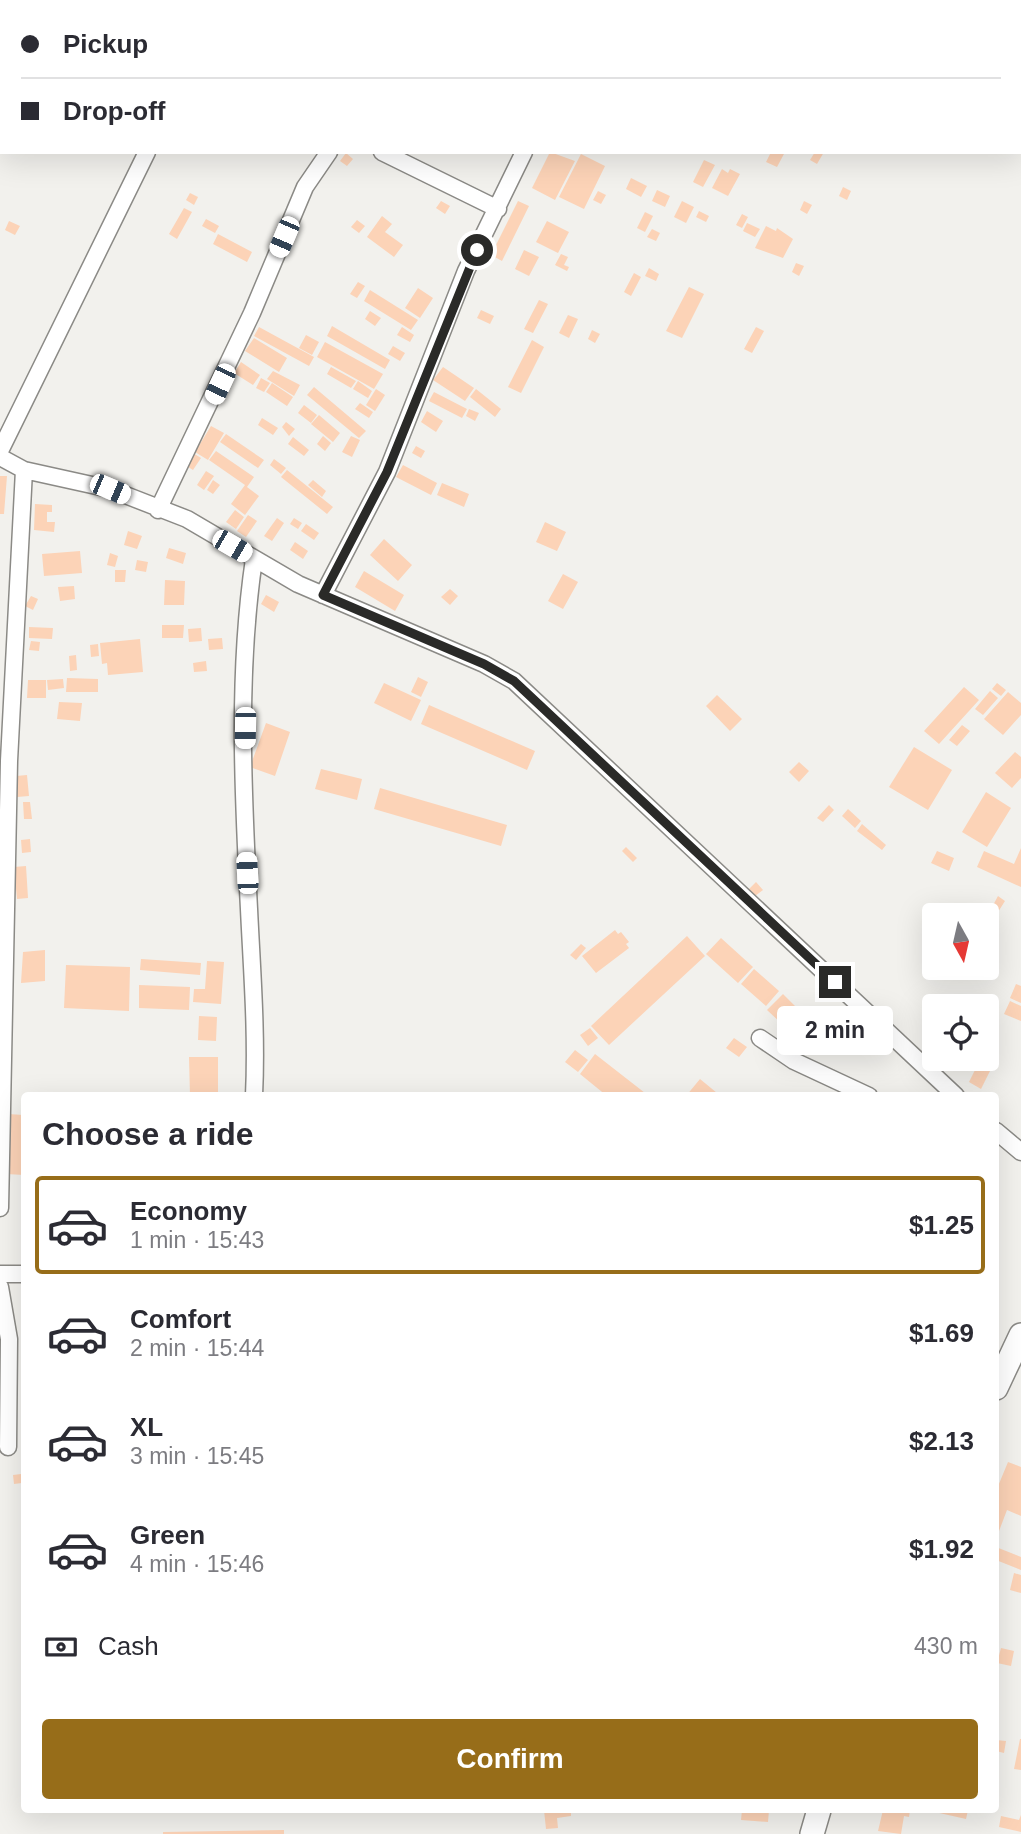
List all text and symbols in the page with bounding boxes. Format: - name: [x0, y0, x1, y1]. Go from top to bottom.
- text: Pickup: [63, 29, 148, 59]
- text: Drop-off: [63, 96, 166, 126]
- car: [267, 214, 302, 260]
- route start: [461, 234, 493, 266]
- car: [202, 361, 239, 407]
- car: [87, 471, 134, 507]
- car: [209, 526, 256, 566]
- car: [235, 707, 256, 749]
- car: [236, 851, 259, 895]
- north arrow: [922, 903, 999, 980]
- map controls: [922, 903, 999, 1071]
- route end: [819, 966, 851, 998]
- button: locate: [922, 994, 999, 1071]
- callout: 2 min: [777, 1006, 893, 1056]
- text: 2 min: [805, 1017, 865, 1043]
- text: Choose a ride: [42, 1116, 254, 1152]
- icon: car: [46, 1194, 109, 1257]
- text: Economy: [130, 1196, 247, 1226]
- text: $1.25: [909, 1210, 974, 1240]
- text: 1 min · 15:43: [130, 1227, 264, 1253]
- icon: car: [46, 1302, 109, 1365]
- text: Comfort: [130, 1304, 231, 1334]
- text: $1.69: [909, 1318, 974, 1348]
- text: 2 min · 15:44: [130, 1335, 264, 1361]
- icon: car: [46, 1410, 109, 1473]
- text: XL: [130, 1412, 163, 1442]
- text: $2.13: [909, 1426, 974, 1456]
- text: 3 min · 15:45: [130, 1443, 264, 1469]
- icon: car: [46, 1518, 109, 1581]
- text: Green: [130, 1520, 205, 1550]
- text: $1.92: [909, 1534, 974, 1564]
- text: 4 min · 15:46: [130, 1551, 264, 1577]
- icon: cash: [42, 1628, 80, 1666]
- text: Cash: [98, 1631, 159, 1661]
- text: 430 m: [914, 1633, 978, 1659]
- button: Confirm: [42, 1719, 978, 1799]

